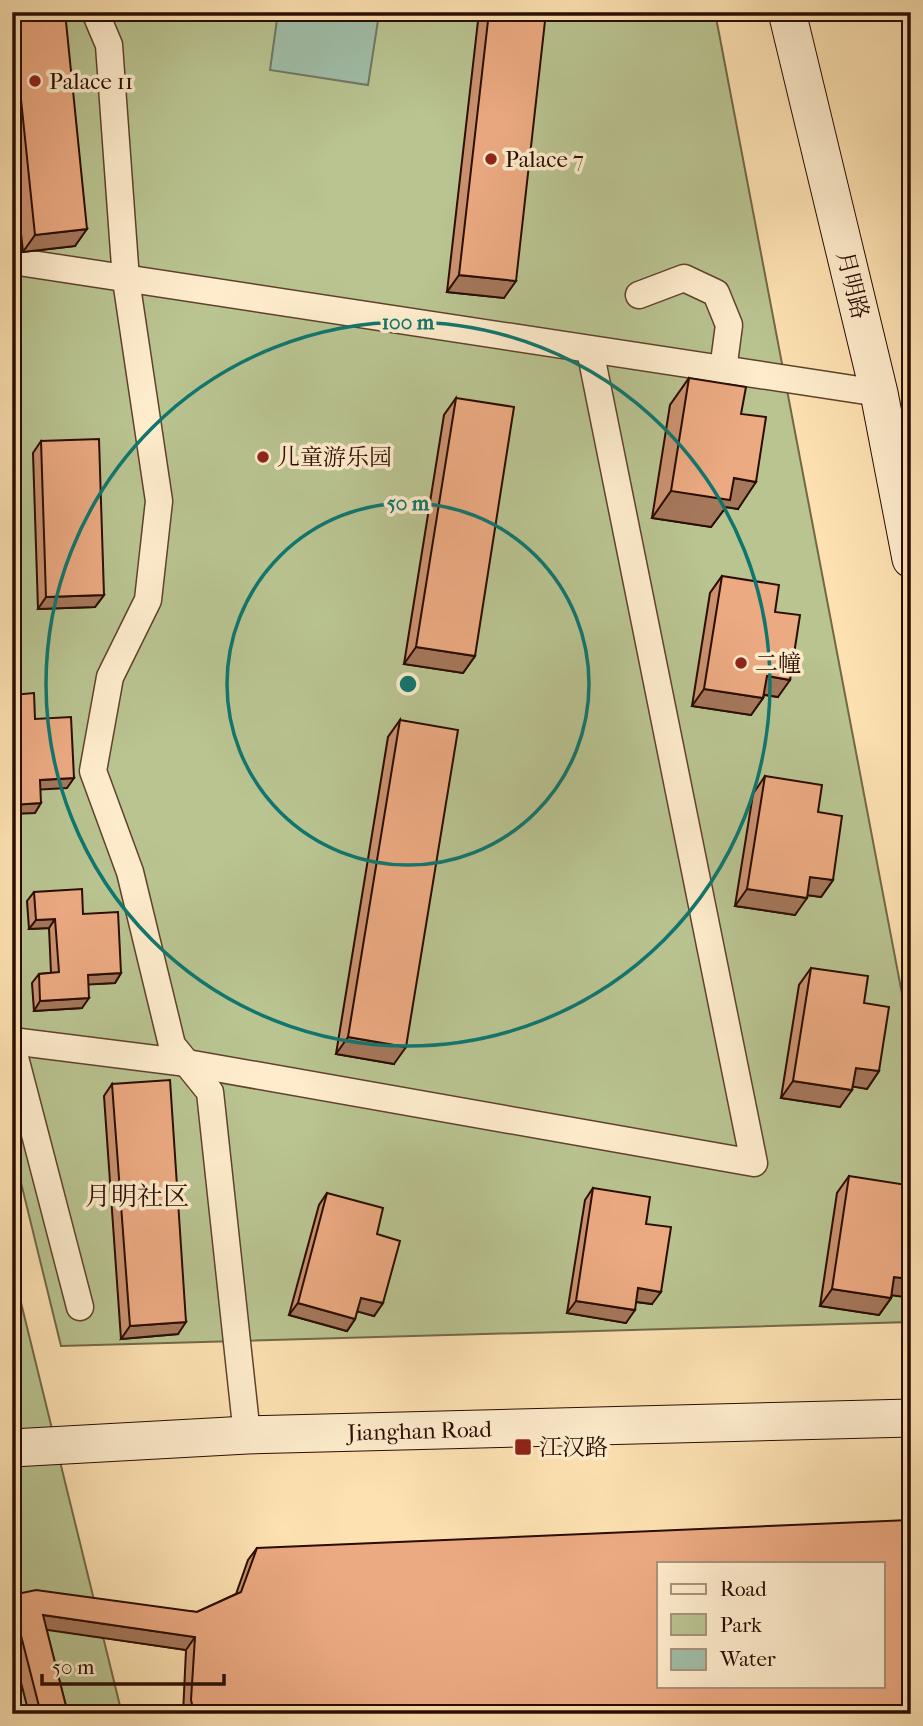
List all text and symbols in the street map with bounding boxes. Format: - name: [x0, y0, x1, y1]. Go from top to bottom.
- place label: Palace 11: [49, 68, 133, 95]
- marker: Palace 11: [27, 73, 43, 89]
- place label: Palace 7: [505, 146, 584, 173]
- marker: Palace 7: [483, 151, 499, 167]
- street label: 月明路: [831, 248, 874, 322]
- text: 100 m: [382, 310, 435, 334]
- place label: 儿童游乐园: [277, 444, 392, 471]
- marker: 儿童游乐园: [255, 449, 271, 465]
- text: 50 m: [387, 491, 430, 515]
- place label: 二幢: [755, 650, 801, 677]
- marker: 二幢: [733, 655, 749, 671]
- centre of rings: [396, 672, 420, 696]
- district label: 月明社区: [85, 1181, 189, 1212]
- street label: Jianghan Road: [345, 1416, 493, 1446]
- place label: 江汉路: [539, 1434, 608, 1461]
- marker: 江汉路: [513, 1437, 533, 1457]
- legend: [657, 1562, 884, 1688]
- text: Road: [720, 1577, 767, 1601]
- text: Park: [720, 1613, 762, 1637]
- scale bar: [42, 1642, 224, 1686]
- text: Water: [719, 1647, 776, 1671]
- text: 50 m: [52, 1655, 95, 1679]

